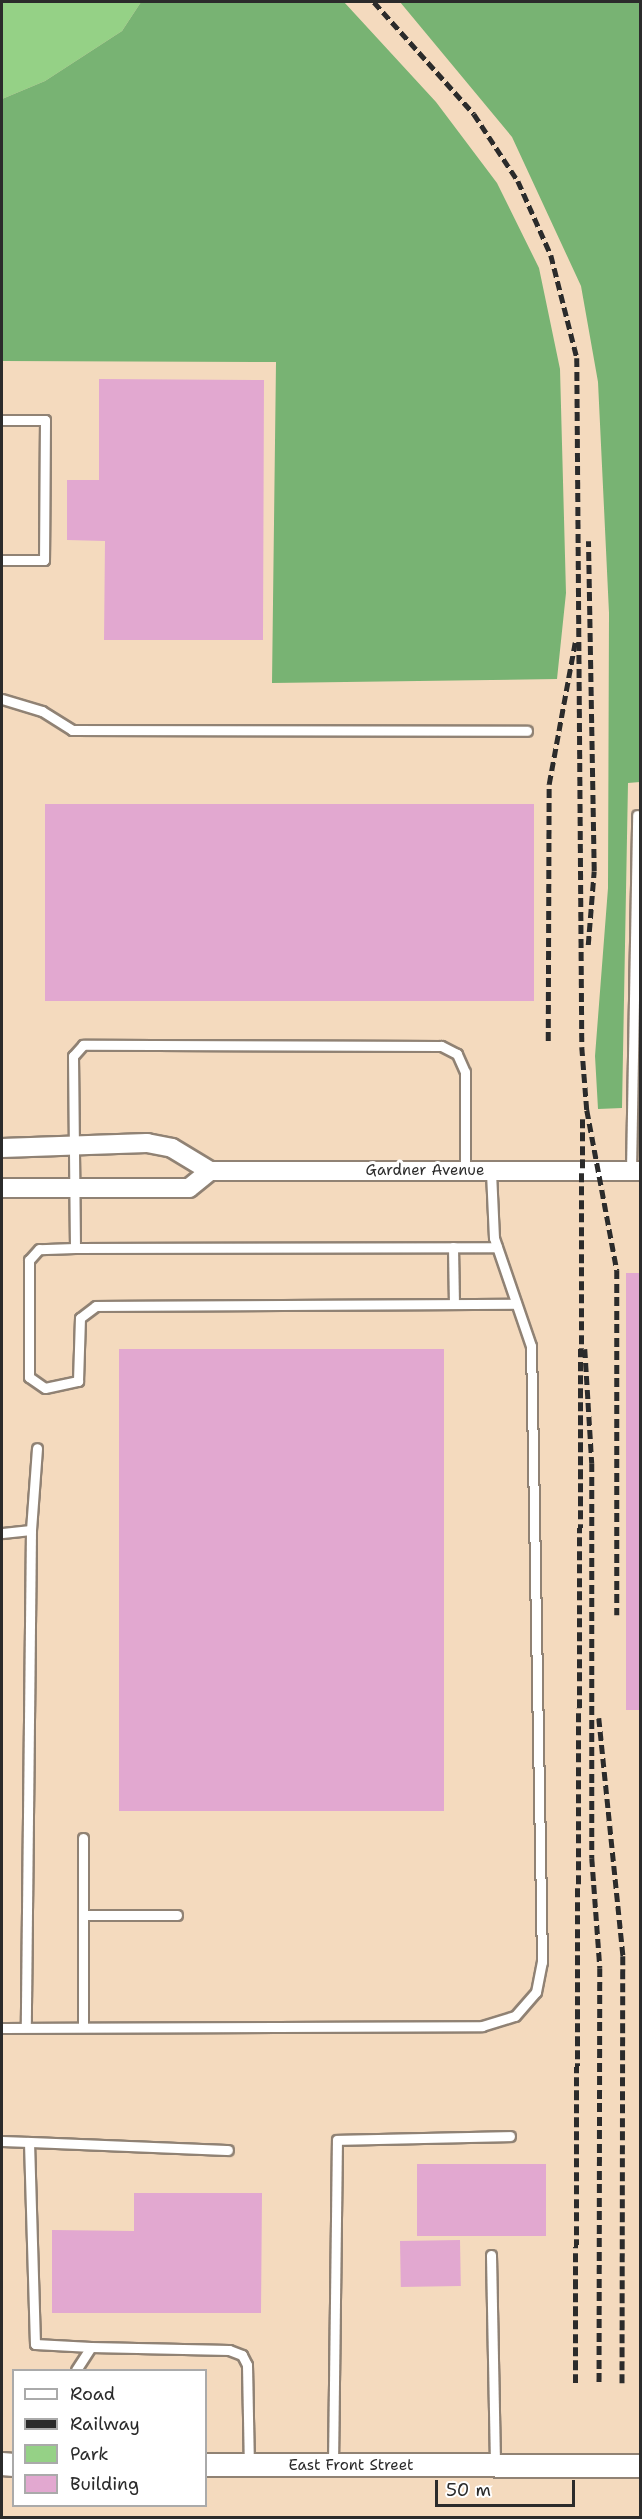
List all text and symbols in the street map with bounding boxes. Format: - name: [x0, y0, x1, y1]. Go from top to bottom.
- street label: Gardner Avenue: [366, 1162, 484, 1180]
- legend: [12, 2369, 207, 2507]
- text: Road: [70, 2382, 115, 2406]
- text: Railway: [70, 2412, 140, 2436]
- text: Park: [70, 2442, 109, 2466]
- street label: East Front Street: [288, 2457, 414, 2475]
- scale bar: [438, 2468, 578, 2506]
- text: Building: [70, 2472, 139, 2496]
- text: 50 m: [446, 2478, 491, 2502]

